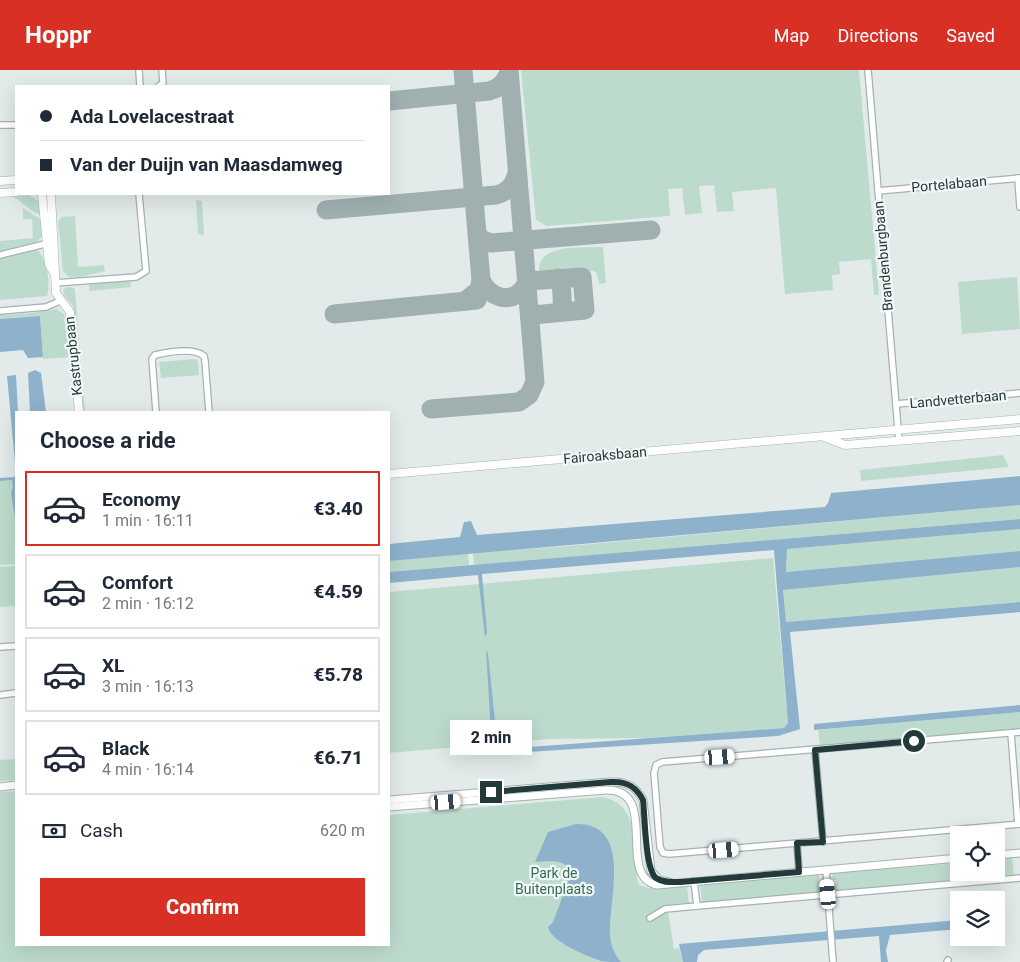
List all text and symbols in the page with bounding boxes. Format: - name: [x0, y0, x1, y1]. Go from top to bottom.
- text: Hoppr: [25, 21, 91, 49]
- text: Map: [774, 25, 809, 46]
- text: Directions: [837, 25, 918, 46]
- text: Saved: [946, 25, 995, 46]
- text: Ada Lovelacestraat: [70, 105, 234, 128]
- text: Van der Duijn van Maasdamweg: [70, 153, 343, 176]
- street label: Portelabaan: [911, 173, 987, 195]
- street label: Brandenburgbaan: [870, 200, 896, 312]
- street label: Kastrupbaan: [61, 316, 85, 396]
- street label: Landvetterbaan: [909, 387, 1007, 411]
- text: Choose a ride: [40, 428, 176, 453]
- street label: Fairoaksbaan: [563, 443, 647, 467]
- icon: car: [42, 486, 87, 531]
- text: Economy: [102, 488, 181, 511]
- text: €3.40: [314, 497, 363, 520]
- text: 1 min · 16:11: [102, 511, 194, 530]
- icon: car: [42, 569, 87, 614]
- text: Comfort: [102, 571, 173, 594]
- text: €4.59: [314, 580, 363, 603]
- text: 2 min · 16:12: [102, 594, 194, 613]
- icon: car: [42, 652, 87, 697]
- text: XL: [102, 654, 124, 677]
- text: €5.78: [314, 663, 363, 686]
- text: 3 min · 16:13: [102, 677, 194, 696]
- callout: 2 min: [450, 720, 532, 754]
- text: 2 min: [471, 728, 511, 747]
- route start: [903, 730, 925, 752]
- icon: car: [42, 735, 87, 780]
- text: Black: [102, 737, 149, 760]
- text: €6.71: [314, 746, 363, 769]
- car: [704, 748, 735, 766]
- text: 4 min · 16:14: [102, 760, 194, 779]
- route end: [480, 781, 502, 803]
- car: [430, 793, 461, 811]
- icon: cash: [40, 817, 68, 845]
- text: Cash: [80, 819, 123, 842]
- text: 620 m: [320, 821, 365, 840]
- map controls: [950, 826, 1005, 946]
- button: locate: [950, 826, 1005, 881]
- car: [708, 841, 739, 859]
- park label: Park de Buitenplaats: [515, 865, 593, 897]
- button: Confirm: [40, 878, 365, 936]
- car: [819, 878, 836, 910]
- button: layers: [950, 891, 1005, 946]

